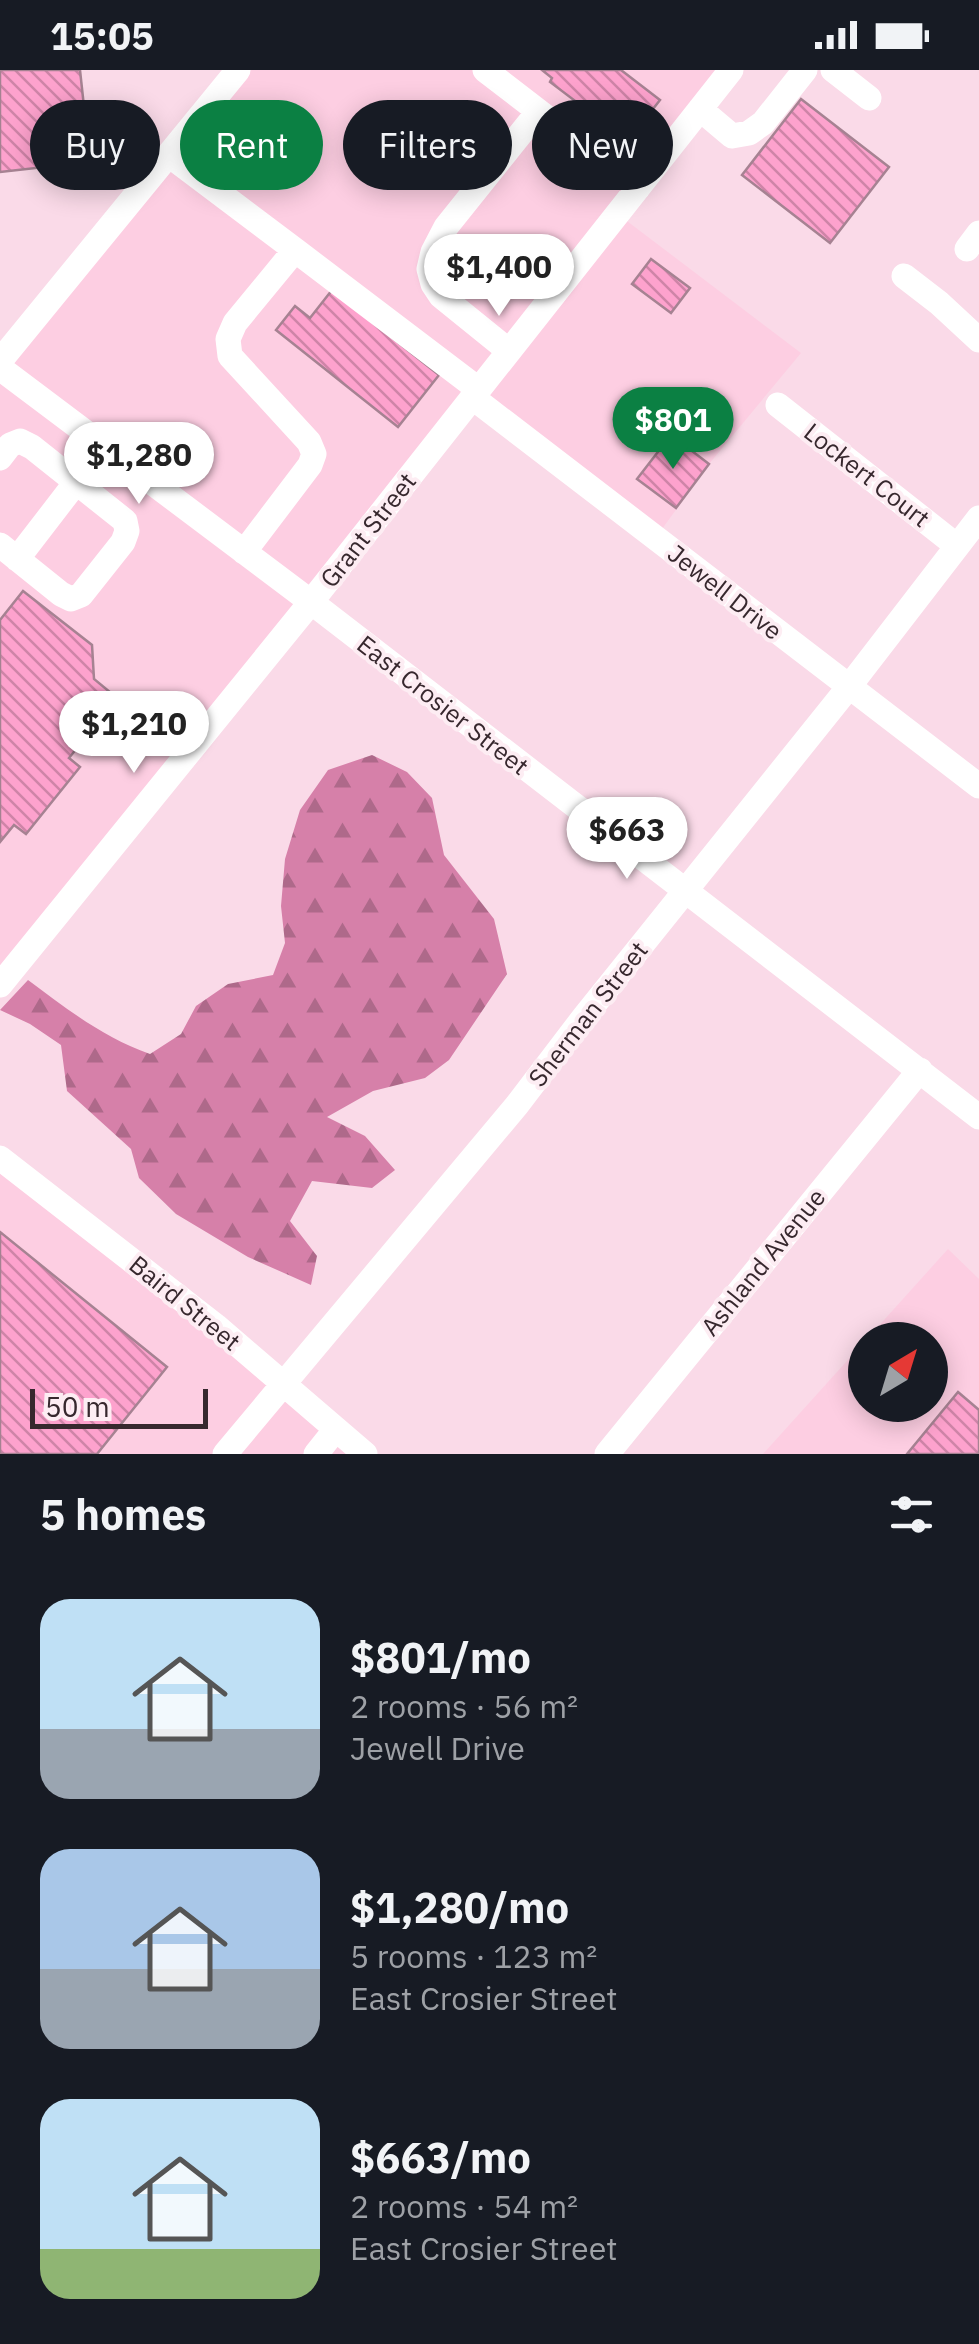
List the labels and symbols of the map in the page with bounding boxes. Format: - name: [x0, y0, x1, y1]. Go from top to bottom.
- pin: $1,400: [418, 234, 580, 319]
- pin: $801: [614, 387, 732, 472]
- street label: Lockert Court: [798, 415, 937, 534]
- pin: $1,280: [58, 422, 220, 507]
- street label: Grant Street: [312, 465, 423, 594]
- street label: Jewell Drive: [661, 537, 789, 647]
- street label: East Crosier Street: [351, 627, 536, 782]
- pin: $1,210: [53, 691, 215, 776]
- pin: $663: [568, 797, 686, 882]
- street label: Sherman Street: [521, 934, 655, 1093]
- street label: Ashland Avenue: [693, 1181, 832, 1342]
- street label: Baird Street: [123, 1248, 248, 1358]
- north arrow: [848, 1322, 948, 1422]
- scale bar: [30, 1384, 208, 1428]

